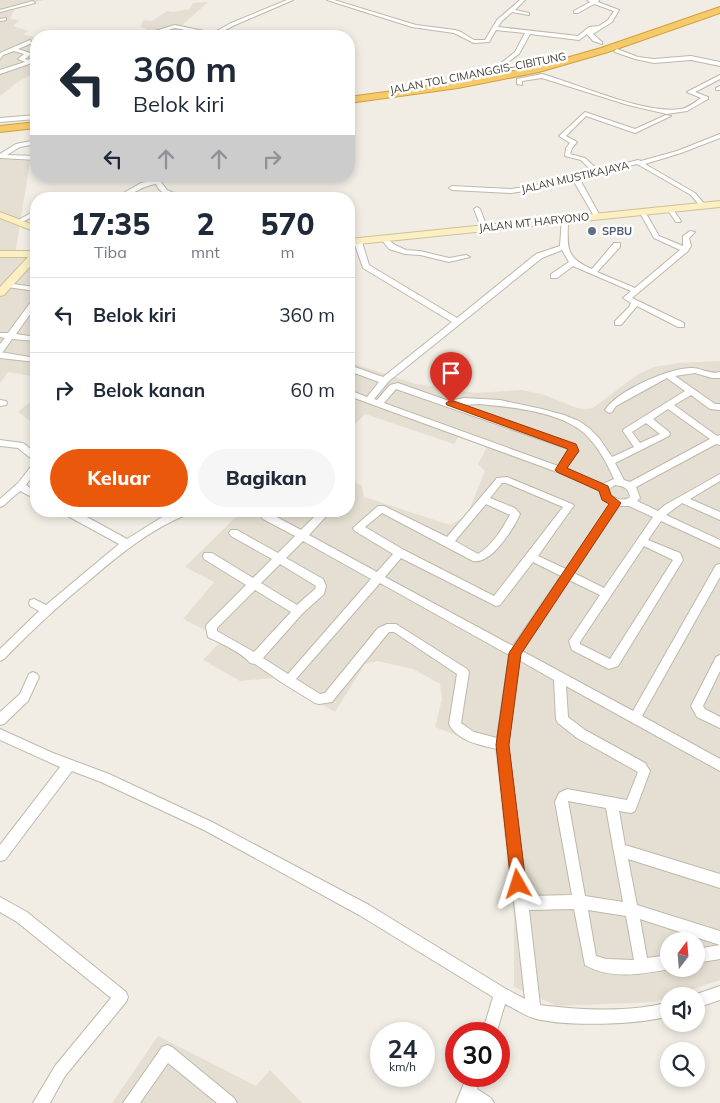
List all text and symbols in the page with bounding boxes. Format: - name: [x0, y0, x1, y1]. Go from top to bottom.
- text: 360 m: [133, 47, 237, 91]
- street label: JALAN TOL CIMANGGIS–CIBITUNG: [389, 49, 567, 97]
- icon: left: [50, 50, 115, 115]
- text: Belok kiri: [133, 90, 225, 118]
- icon: left: [99, 145, 127, 173]
- icon: ahead: [152, 145, 180, 173]
- icon: ahead: [205, 145, 233, 173]
- icon: right: [258, 145, 286, 173]
- street label: JALAN MUSTIKAJAYA: [520, 158, 630, 196]
- text: 17:35: [71, 205, 150, 243]
- text: 2: [196, 205, 214, 243]
- text: 570: [260, 205, 314, 243]
- street label: JALAN MT HARYONO: [478, 209, 590, 235]
- place label: SPBU: [602, 224, 632, 238]
- marker: SPBU: [586, 225, 598, 237]
- text: Tiba: [94, 242, 127, 262]
- text: mnt: [191, 242, 220, 262]
- text: m: [280, 242, 294, 262]
- icon: left: [50, 301, 78, 329]
- text: Belok kiri: [93, 303, 176, 327]
- text: 360 m: [279, 303, 335, 327]
- pin: [430, 352, 472, 403]
- icon: arrive: [437, 359, 465, 387]
- icon: right: [50, 376, 78, 404]
- text: Belok kanan: [93, 378, 205, 402]
- text: 60 m: [291, 378, 335, 402]
- button: Keluar: [50, 449, 188, 507]
- button: Bagikan: [198, 449, 335, 507]
- position arrow: [491, 857, 543, 909]
- north arrow: [660, 932, 705, 978]
- map controls: [660, 932, 705, 1087]
- button: sound: [660, 987, 705, 1032]
- speed limit sign: 30: [445, 1022, 510, 1087]
- text: 24: [387, 1033, 418, 1064]
- button: search: [660, 1042, 705, 1087]
- text: km/h: [389, 1059, 416, 1074]

